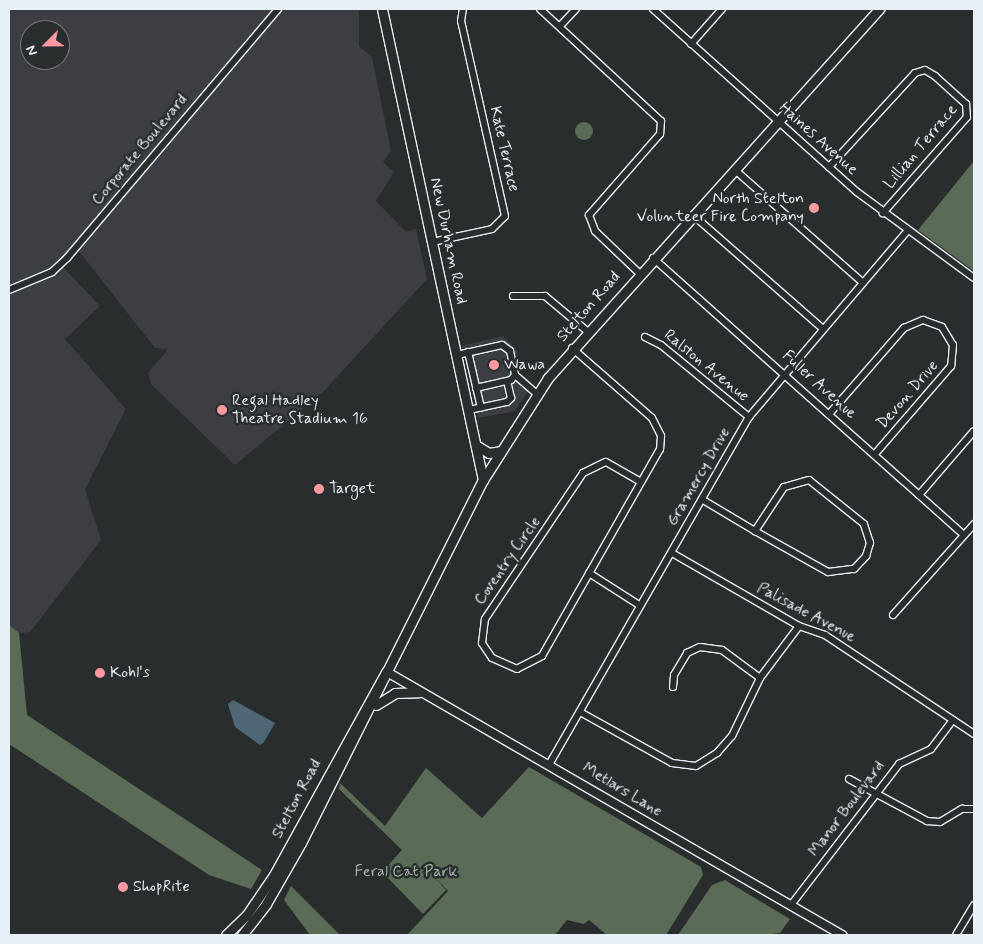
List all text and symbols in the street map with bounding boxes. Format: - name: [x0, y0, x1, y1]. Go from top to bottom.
- north arrow: [20, 20, 70, 70]
- text: N: [22, 43, 42, 58]
- street label: Corporate Boulevard: [89, 92, 191, 208]
- street label: Haines Avenue: [775, 99, 861, 179]
- street label: Lillian Terrace: [882, 104, 960, 190]
- street label: Kate Terrace: [485, 105, 523, 193]
- street label: New Durham Road: [426, 179, 470, 303]
- place label: North Stelton Volunteer Fire Company: [637, 189, 804, 227]
- marker: North Stelton Volunteer Fire Company: [808, 202, 820, 214]
- street label: Stelton Road: [553, 268, 625, 346]
- street label: Ralston Avenue: [661, 327, 751, 405]
- street label: Fuller Avenue: [778, 347, 860, 423]
- place label: Wawa: [504, 355, 545, 375]
- street label: Devon Drive: [873, 357, 943, 433]
- marker: Wawa: [488, 359, 500, 371]
- place label: Regal Hadley Theatre Stadium 16: [232, 391, 365, 429]
- marker: Regal Hadley Theatre Stadium 16: [216, 404, 228, 416]
- street label: Gramercy Drive: [663, 424, 735, 530]
- place label: Target: [329, 479, 375, 499]
- marker: Target: [313, 483, 325, 495]
- street label: Coventry Circle: [470, 513, 546, 609]
- street label: Palisade Avenue: [752, 578, 860, 648]
- place label: Kohl's: [110, 663, 150, 683]
- marker: Kohl's: [94, 667, 106, 679]
- street label: Stelton Road: [268, 756, 326, 842]
- street label: Metlars Lane: [578, 758, 666, 822]
- street label: Manor Boulevard: [805, 758, 889, 860]
- park label: Feral Cat Park: [357, 862, 455, 882]
- place label: ShopRite: [133, 877, 190, 897]
- marker: ShopRite: [117, 881, 129, 893]

